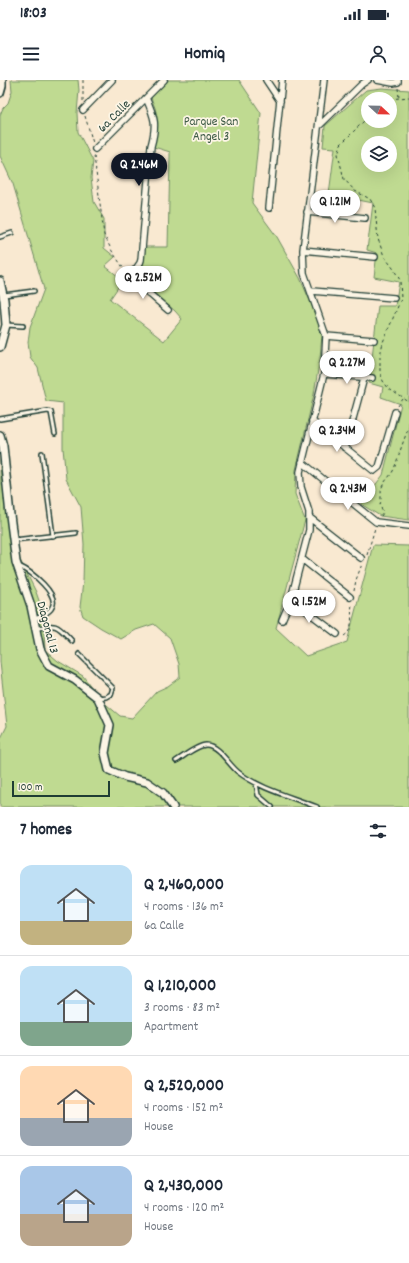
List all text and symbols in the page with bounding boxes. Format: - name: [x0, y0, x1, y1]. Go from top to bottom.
- text: 18:03: [20, 3, 47, 25]
- text: Homiq: [184, 42, 225, 67]
- icon: menu: [20, 43, 42, 65]
- icon: person: [367, 43, 389, 65]
- north arrow: [361, 92, 397, 128]
- map controls: [361, 92, 397, 172]
- street label: 6a Calle: [94, 96, 136, 138]
- park label: Parque San Angel 3: [184, 113, 238, 147]
- button: layers: [361, 136, 397, 172]
- pin: Q 2.46M: [102, 153, 176, 187]
- text: Q 2.46M: [120, 156, 158, 175]
- pin: Q 1.21M: [298, 190, 372, 224]
- text: Q 1.21M: [319, 193, 351, 212]
- pin: Q 2.52M: [106, 266, 180, 300]
- text: Q 2.52M: [124, 269, 162, 288]
- pin: Q 2.27M: [310, 351, 384, 385]
- text: Q 2.27M: [329, 354, 365, 373]
- pin: Q 2.34M: [300, 419, 374, 453]
- text: Q 2.34M: [318, 422, 356, 441]
- pin: Q 2.43M: [311, 477, 385, 511]
- text: Q 2.43M: [329, 480, 367, 499]
- pin: Q 1.52M: [272, 590, 346, 624]
- text: Q 1.52M: [292, 593, 326, 612]
- street label: Diagonal 13: [30, 599, 63, 656]
- scale bar: [12, 779, 110, 798]
- text: 100 m: [18, 780, 42, 796]
- text: 7 homes: [20, 819, 72, 843]
- icon: filters: [367, 820, 389, 842]
- text: Q 2,460,000: [144, 874, 224, 898]
- icon: home: [52, 881, 100, 929]
- text: 4 rooms · 136 m²: [144, 898, 224, 917]
- text: 6a Calle: [144, 917, 184, 936]
- text: Q 1,210,000: [144, 975, 216, 999]
- icon: home: [52, 982, 100, 1030]
- text: 3 rooms · 83 m²: [144, 999, 220, 1018]
- text: Apartment: [144, 1018, 198, 1037]
- text: Q 2,520,000: [144, 1075, 224, 1099]
- icon: home: [52, 1082, 100, 1130]
- text: 4 rooms · 152 m²: [144, 1099, 223, 1118]
- text: House: [144, 1118, 173, 1137]
- text: Q 2,430,000: [144, 1175, 223, 1199]
- icon: home: [52, 1182, 100, 1230]
- text: 4 rooms · 120 m²: [144, 1199, 224, 1218]
- text: House: [144, 1218, 173, 1237]

